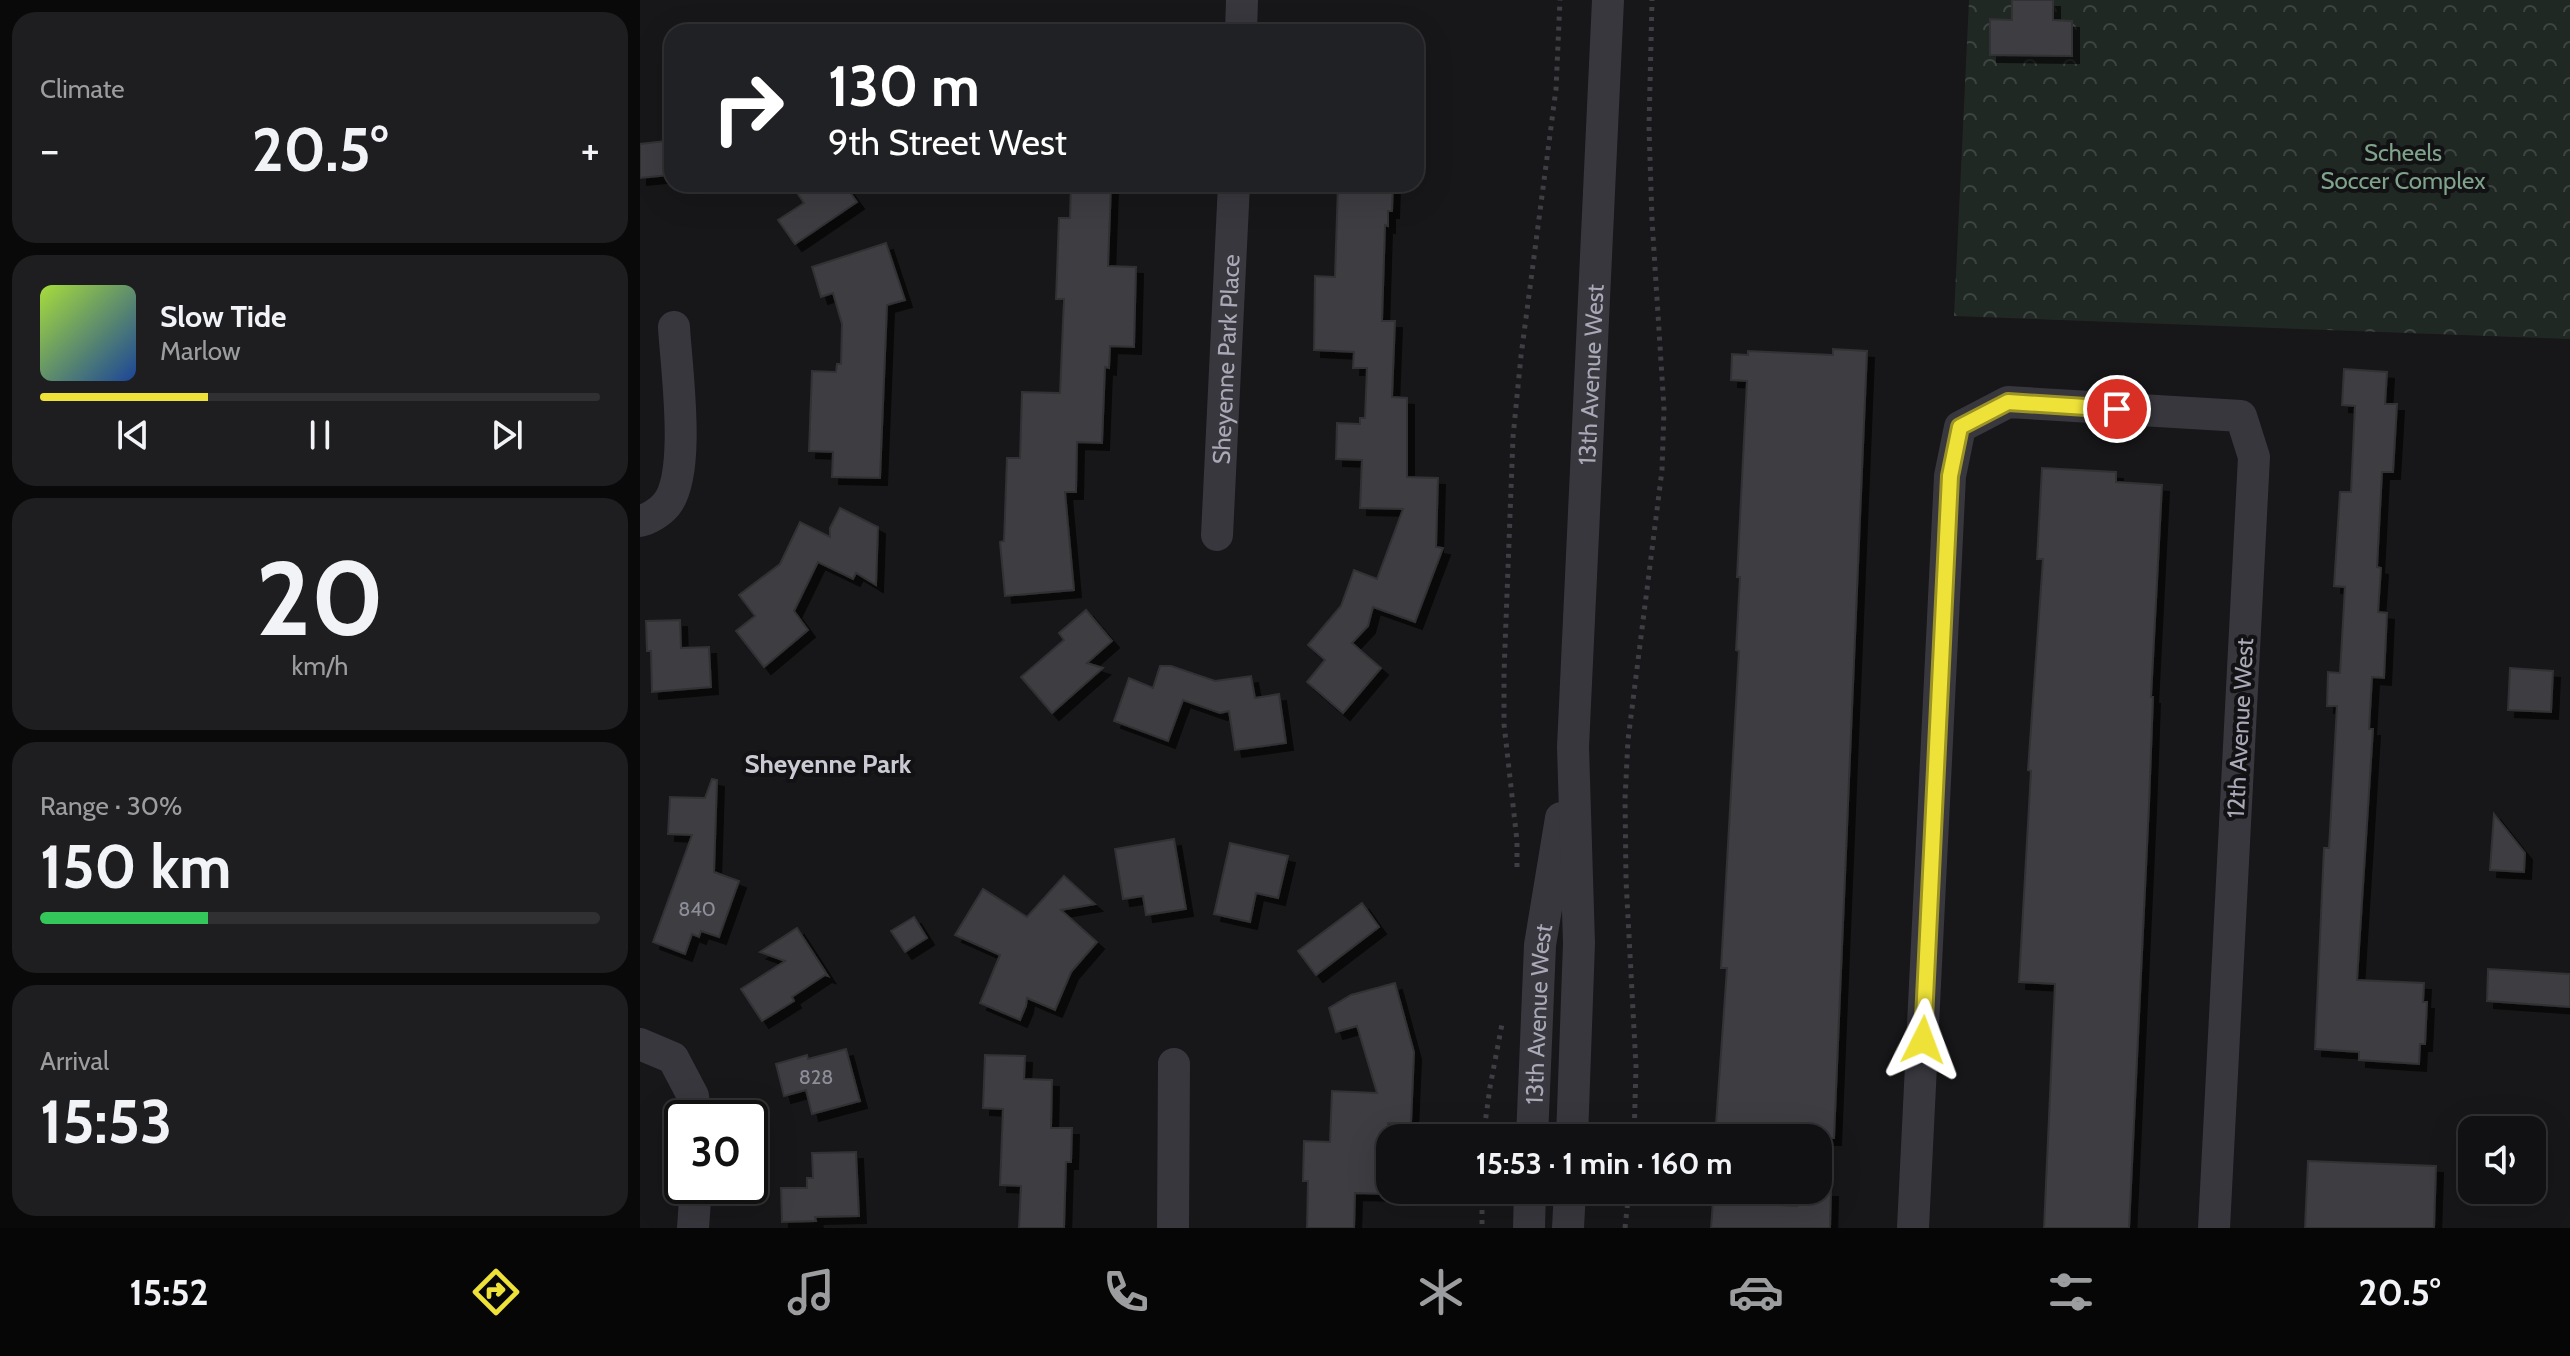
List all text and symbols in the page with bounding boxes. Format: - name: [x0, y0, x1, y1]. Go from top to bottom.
- text: 130 m: [828, 52, 980, 120]
- icon: right: [696, 56, 800, 160]
- text: Climate: [40, 73, 125, 105]
- text: 20.5°: [252, 113, 388, 186]
- text: 9th Street West: [828, 120, 1067, 164]
- text: −: [40, 123, 59, 176]
- text: +: [581, 123, 600, 176]
- park label: Scheels Soccer Complex: [2320, 138, 2486, 195]
- street label: Sheyenne Park Place: [1206, 253, 1245, 465]
- street label: 13th Avenue West: [1572, 284, 1609, 466]
- text: Slow Tide: [160, 298, 287, 335]
- text: Marlow: [160, 335, 241, 367]
- pin: [2083, 375, 2151, 443]
- icon: arrive: [2095, 387, 2139, 431]
- icon: previous: [111, 413, 155, 457]
- icon: pause: [298, 413, 342, 457]
- icon: next: [485, 413, 529, 457]
- text: 20: [256, 535, 384, 661]
- street label: 12th Avenue West: [2221, 637, 2259, 819]
- text: km/h: [292, 650, 348, 682]
- district label: Sheyenne Park: [745, 748, 912, 780]
- text: Range · 30%: [40, 790, 182, 822]
- text: 150 km: [40, 830, 231, 903]
- house number: 840: [678, 897, 716, 921]
- street label: 13th Avenue West: [1519, 922, 1558, 1105]
- position arrow: [1881, 998, 1965, 1082]
- text: Arrival: [40, 1045, 109, 1077]
- house number: 828: [799, 1065, 833, 1089]
- text: 15:53: [40, 1085, 172, 1158]
- speed limit sign: 30: [664, 1100, 768, 1204]
- map controls: [2458, 1116, 2546, 1204]
- button: sound: [2458, 1116, 2546, 1204]
- text: 15:53 · 1 min · 160 m: [1476, 1145, 1732, 1182]
- icon: directions: [468, 1264, 524, 1320]
- icon: music: [783, 1264, 839, 1320]
- icon: phone: [1098, 1264, 1154, 1320]
- icon: climate: [1413, 1264, 1469, 1320]
- icon: car: [1728, 1264, 1784, 1320]
- icon: filters: [2043, 1264, 2099, 1320]
- text: 15:52: [130, 1270, 209, 1314]
- text: 20.5°: [2359, 1270, 2440, 1314]

